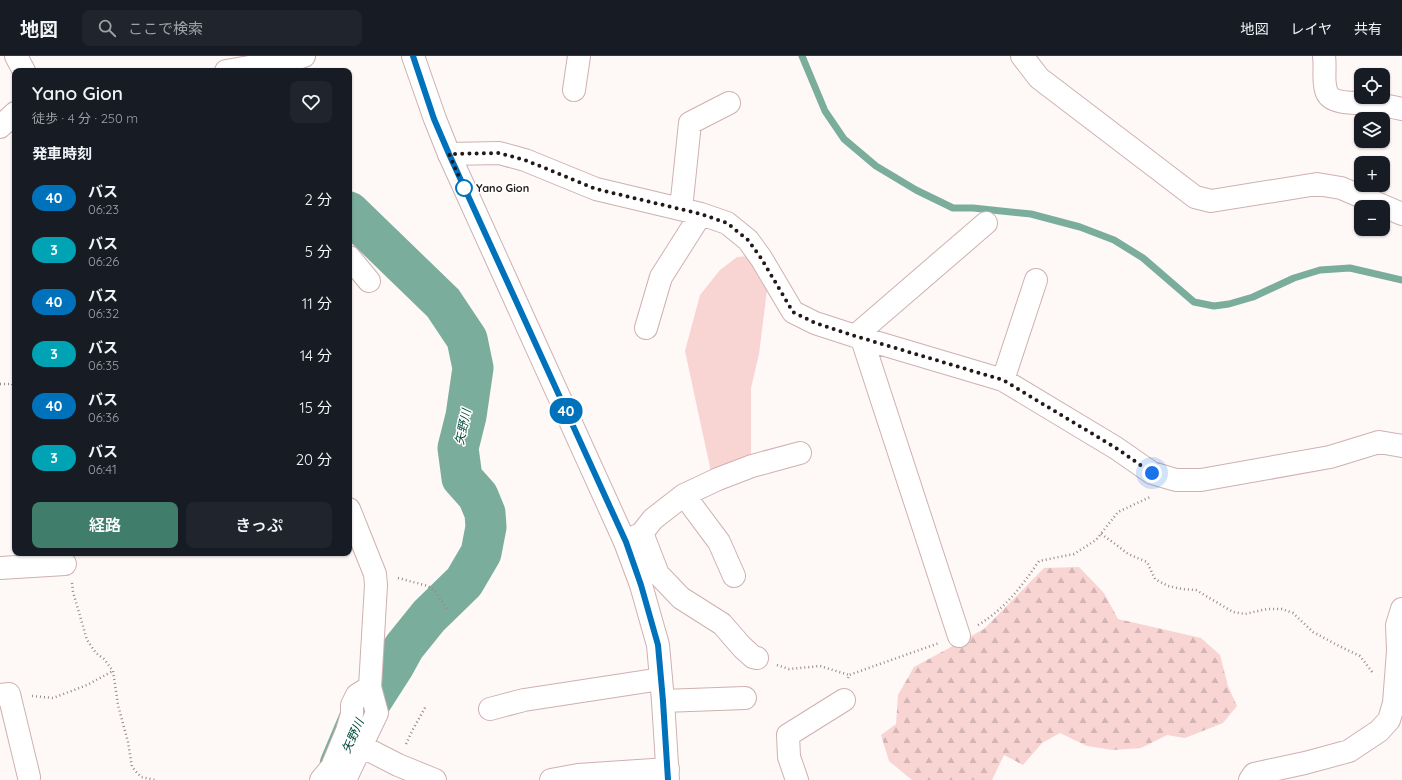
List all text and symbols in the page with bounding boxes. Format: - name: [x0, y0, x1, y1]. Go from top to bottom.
- search box: [82, 10, 362, 46]
- text: 地図: [20, 17, 58, 41]
- icon: search: [96, 17, 118, 39]
- text: ここで検索: [128, 19, 203, 38]
- text: 地図: [1240, 20, 1268, 38]
- text: レイヤ: [1290, 20, 1332, 38]
- text: 共有: [1354, 20, 1382, 38]
- map controls: [1354, 68, 1390, 236]
- button: locate: [1354, 68, 1390, 104]
- text: Yano Gion: [32, 81, 123, 105]
- button: heart: [290, 81, 332, 123]
- text: 徒歩 · 4 分 · 250 m: [32, 110, 138, 126]
- button: layers: [1354, 112, 1390, 148]
- text: 発車時刻: [32, 144, 92, 163]
- button: +: [1354, 156, 1390, 192]
- marker: Yano Gion: [455, 179, 473, 197]
- place label: Yano Gion: [476, 181, 529, 195]
- text: バス: [88, 182, 118, 201]
- text: 40: [46, 189, 62, 207]
- text: 2 分: [305, 190, 332, 209]
- button: −: [1354, 200, 1390, 236]
- text: 06:23: [88, 201, 119, 217]
- text: バス: [88, 234, 118, 253]
- text: 3: [50, 241, 58, 259]
- text: 5 分: [305, 242, 332, 261]
- text: 06:26: [88, 253, 119, 269]
- text: バス: [88, 286, 118, 305]
- text: 40: [46, 293, 62, 311]
- text: 11 分: [302, 294, 332, 313]
- text: 06:32: [88, 305, 119, 321]
- text: バス: [88, 338, 118, 357]
- text: 3: [50, 345, 58, 363]
- text: 14 分: [300, 346, 332, 365]
- text: 06:35: [88, 357, 119, 373]
- text: バス: [88, 390, 118, 409]
- text: 40: [46, 397, 62, 415]
- text: 15 分: [299, 398, 332, 417]
- line badge: 40: [548, 398, 584, 424]
- text: 40: [558, 402, 574, 420]
- water label: 矢野川: [451, 406, 474, 446]
- text: 06:36: [88, 409, 119, 425]
- text: バス: [88, 442, 118, 461]
- text: 3: [50, 449, 58, 467]
- text: 20 分: [296, 450, 332, 469]
- text: 06:41: [88, 461, 117, 477]
- your location: [1142, 463, 1162, 483]
- button: 経路: [32, 502, 178, 548]
- button: きっぷ: [186, 502, 332, 548]
- water label: 矢野川: [338, 714, 368, 755]

